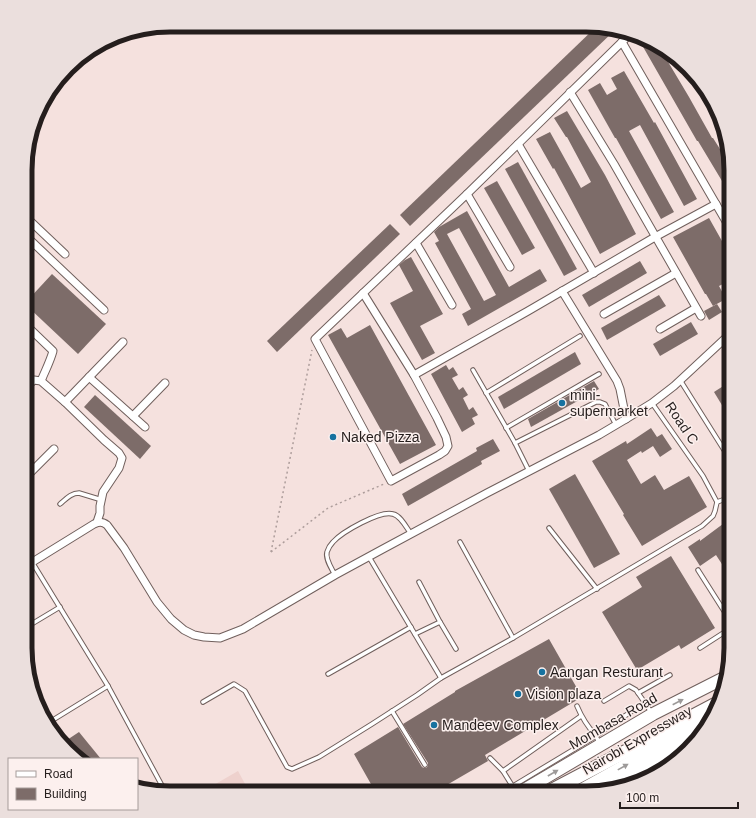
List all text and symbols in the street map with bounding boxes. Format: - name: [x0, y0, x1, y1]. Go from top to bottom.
- place label: mini- supermarket: [570, 387, 648, 419]
- marker: mini- supermarket: [557, 398, 567, 408]
- street label: Road C: [662, 399, 702, 447]
- place label: Naked Pizza: [341, 429, 420, 445]
- marker: Naked Pizza: [328, 432, 338, 442]
- place label: Aangan Resturant: [550, 664, 663, 680]
- marker: Aangan Resturant: [537, 667, 547, 677]
- place label: Vision plaza: [526, 686, 601, 702]
- marker: Vision plaza: [513, 689, 523, 699]
- street label: Mombasa Road: [566, 689, 660, 753]
- one-way arrow: [672, 699, 683, 705]
- street label: Nairobi Expressway: [579, 702, 695, 778]
- place label: Mandeev Complex: [442, 717, 559, 733]
- marker: Mandeev Complex: [429, 720, 439, 730]
- legend: [8, 758, 138, 810]
- one-way arrow: [618, 764, 629, 770]
- text: Road: [44, 767, 73, 781]
- one-way arrow: [547, 770, 558, 777]
- scale bar: [620, 784, 738, 810]
- text: Building: [44, 787, 87, 801]
- text: 100 m: [626, 791, 659, 805]

